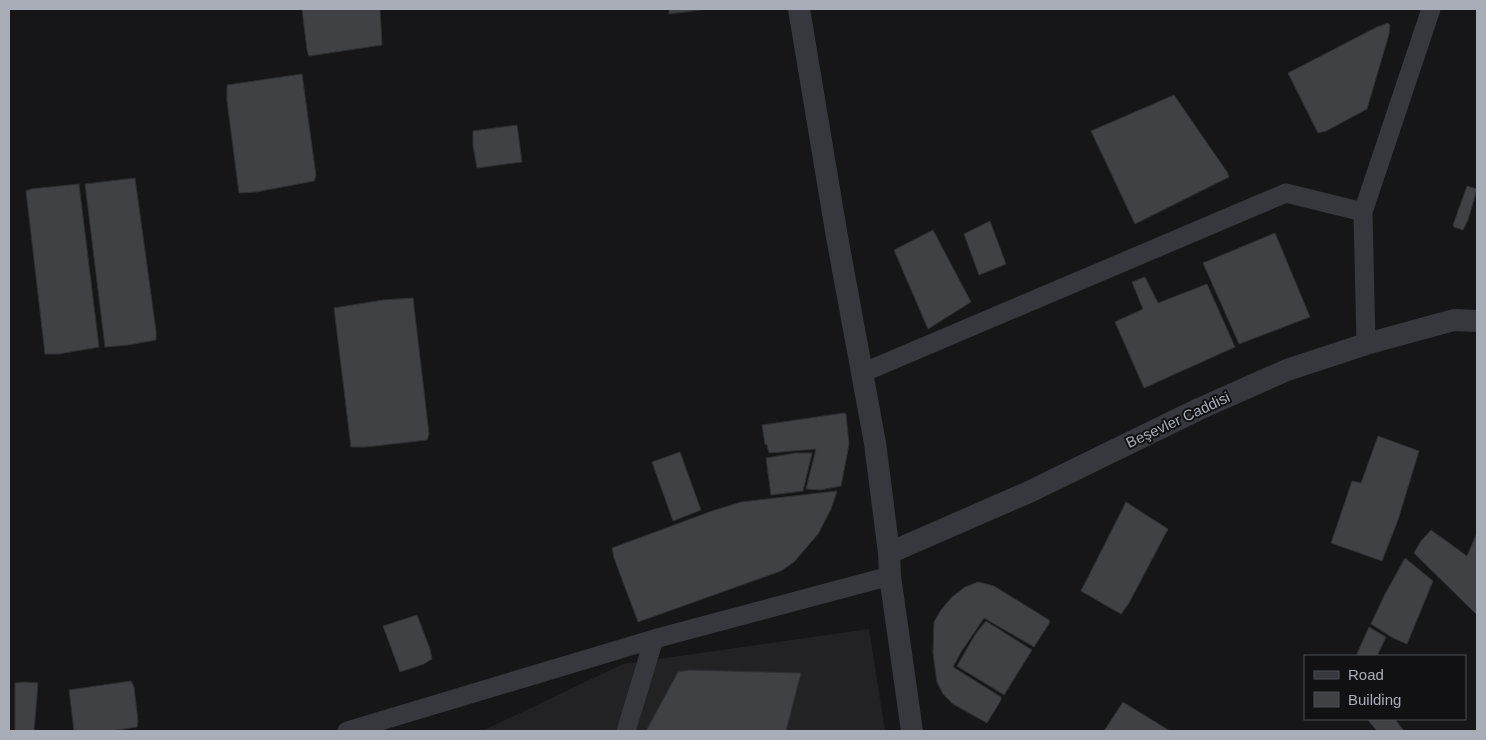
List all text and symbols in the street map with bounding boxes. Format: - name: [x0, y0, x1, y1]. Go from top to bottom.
- street label: Beşevler Caddisi: [1123, 388, 1232, 451]
- legend: [1304, 655, 1466, 720]
- text: Road: [1348, 666, 1384, 683]
- text: Building: [1348, 691, 1401, 708]

